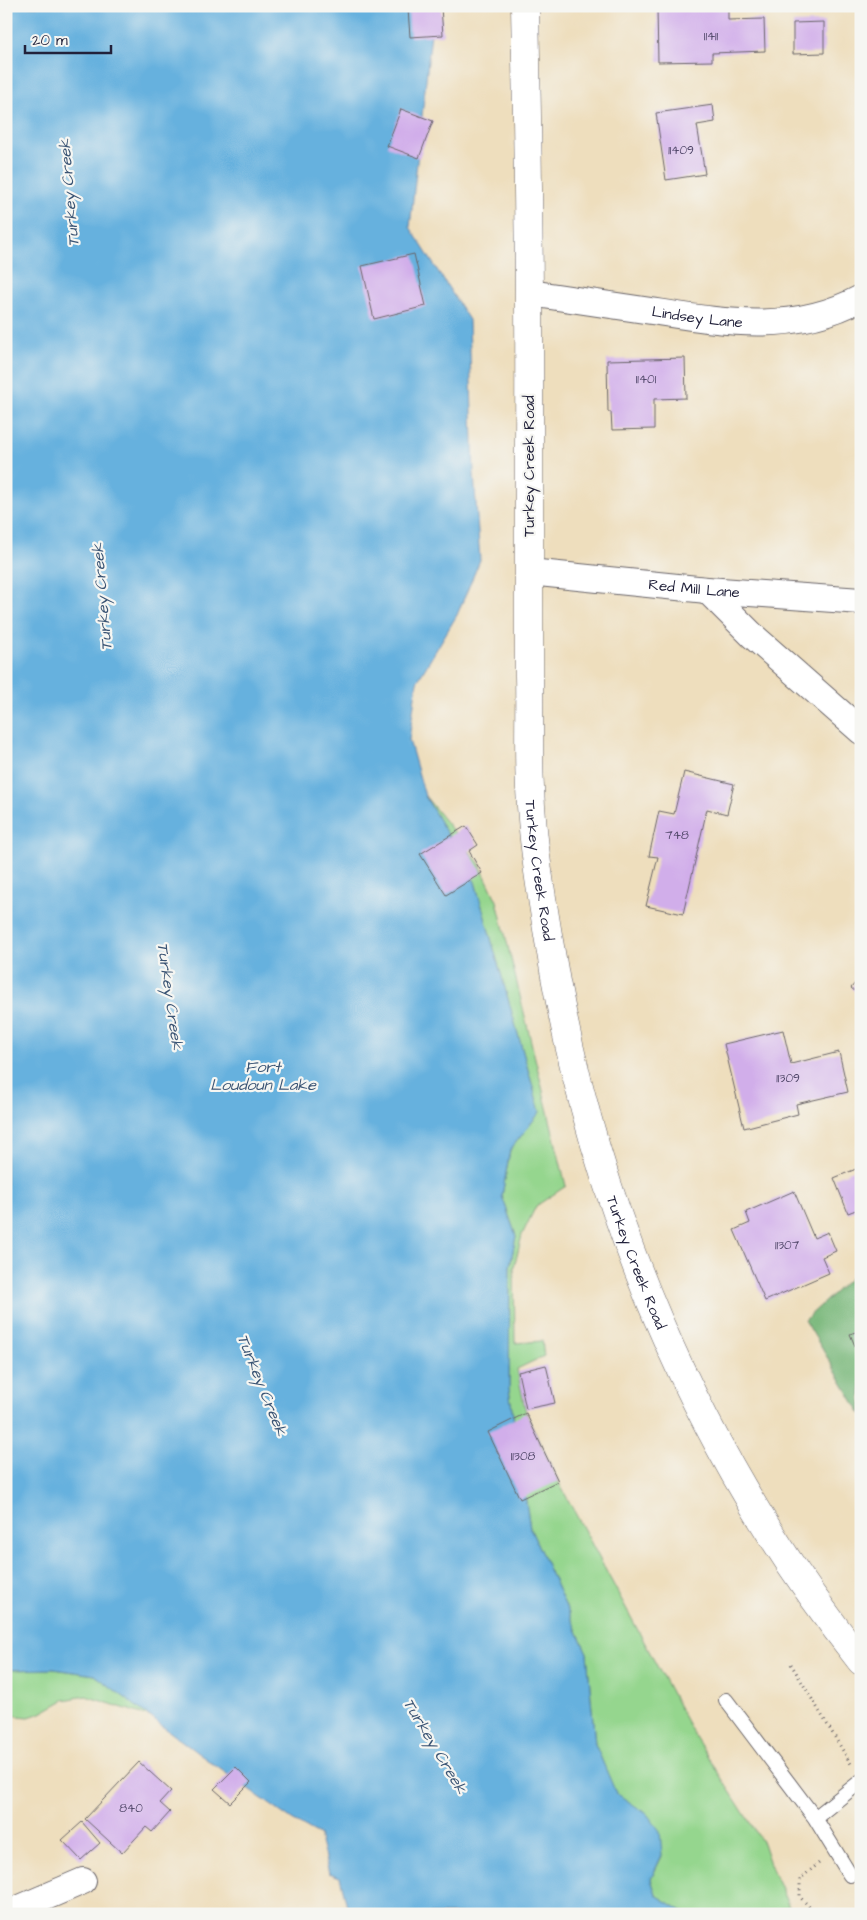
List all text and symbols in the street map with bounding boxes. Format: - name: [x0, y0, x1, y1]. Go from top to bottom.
- scale bar: [25, 22, 111, 54]
- house number: 11411: [704, 28, 719, 45]
- text: 20 m: [32, 30, 68, 51]
- water label: Turkey Creek: [53, 137, 86, 248]
- house number: 11409: [668, 142, 694, 159]
- street label: Lindsey Lane: [650, 301, 743, 333]
- house number: 11401: [636, 371, 657, 388]
- street label: Turkey Creek Road: [519, 395, 541, 537]
- water label: Turkey Creek: [86, 541, 119, 652]
- street label: Red Mill Lane: [648, 574, 741, 603]
- street label: Turkey Creek Road: [520, 799, 559, 942]
- house number: 748: [665, 827, 689, 844]
- water label: Turkey Creek: [151, 941, 189, 1052]
- water label: Fort Loudoun Lake: [210, 1056, 317, 1096]
- house number: 11309: [776, 1070, 800, 1087]
- street label: Turkey Creek Road: [601, 1193, 672, 1333]
- house number: 11307: [775, 1237, 800, 1254]
- water label: Turkey Creek: [231, 1331, 293, 1441]
- house number: 11308: [511, 1448, 535, 1465]
- water label: Turkey Creek: [397, 1694, 473, 1799]
- house number: 840: [119, 1800, 143, 1817]

